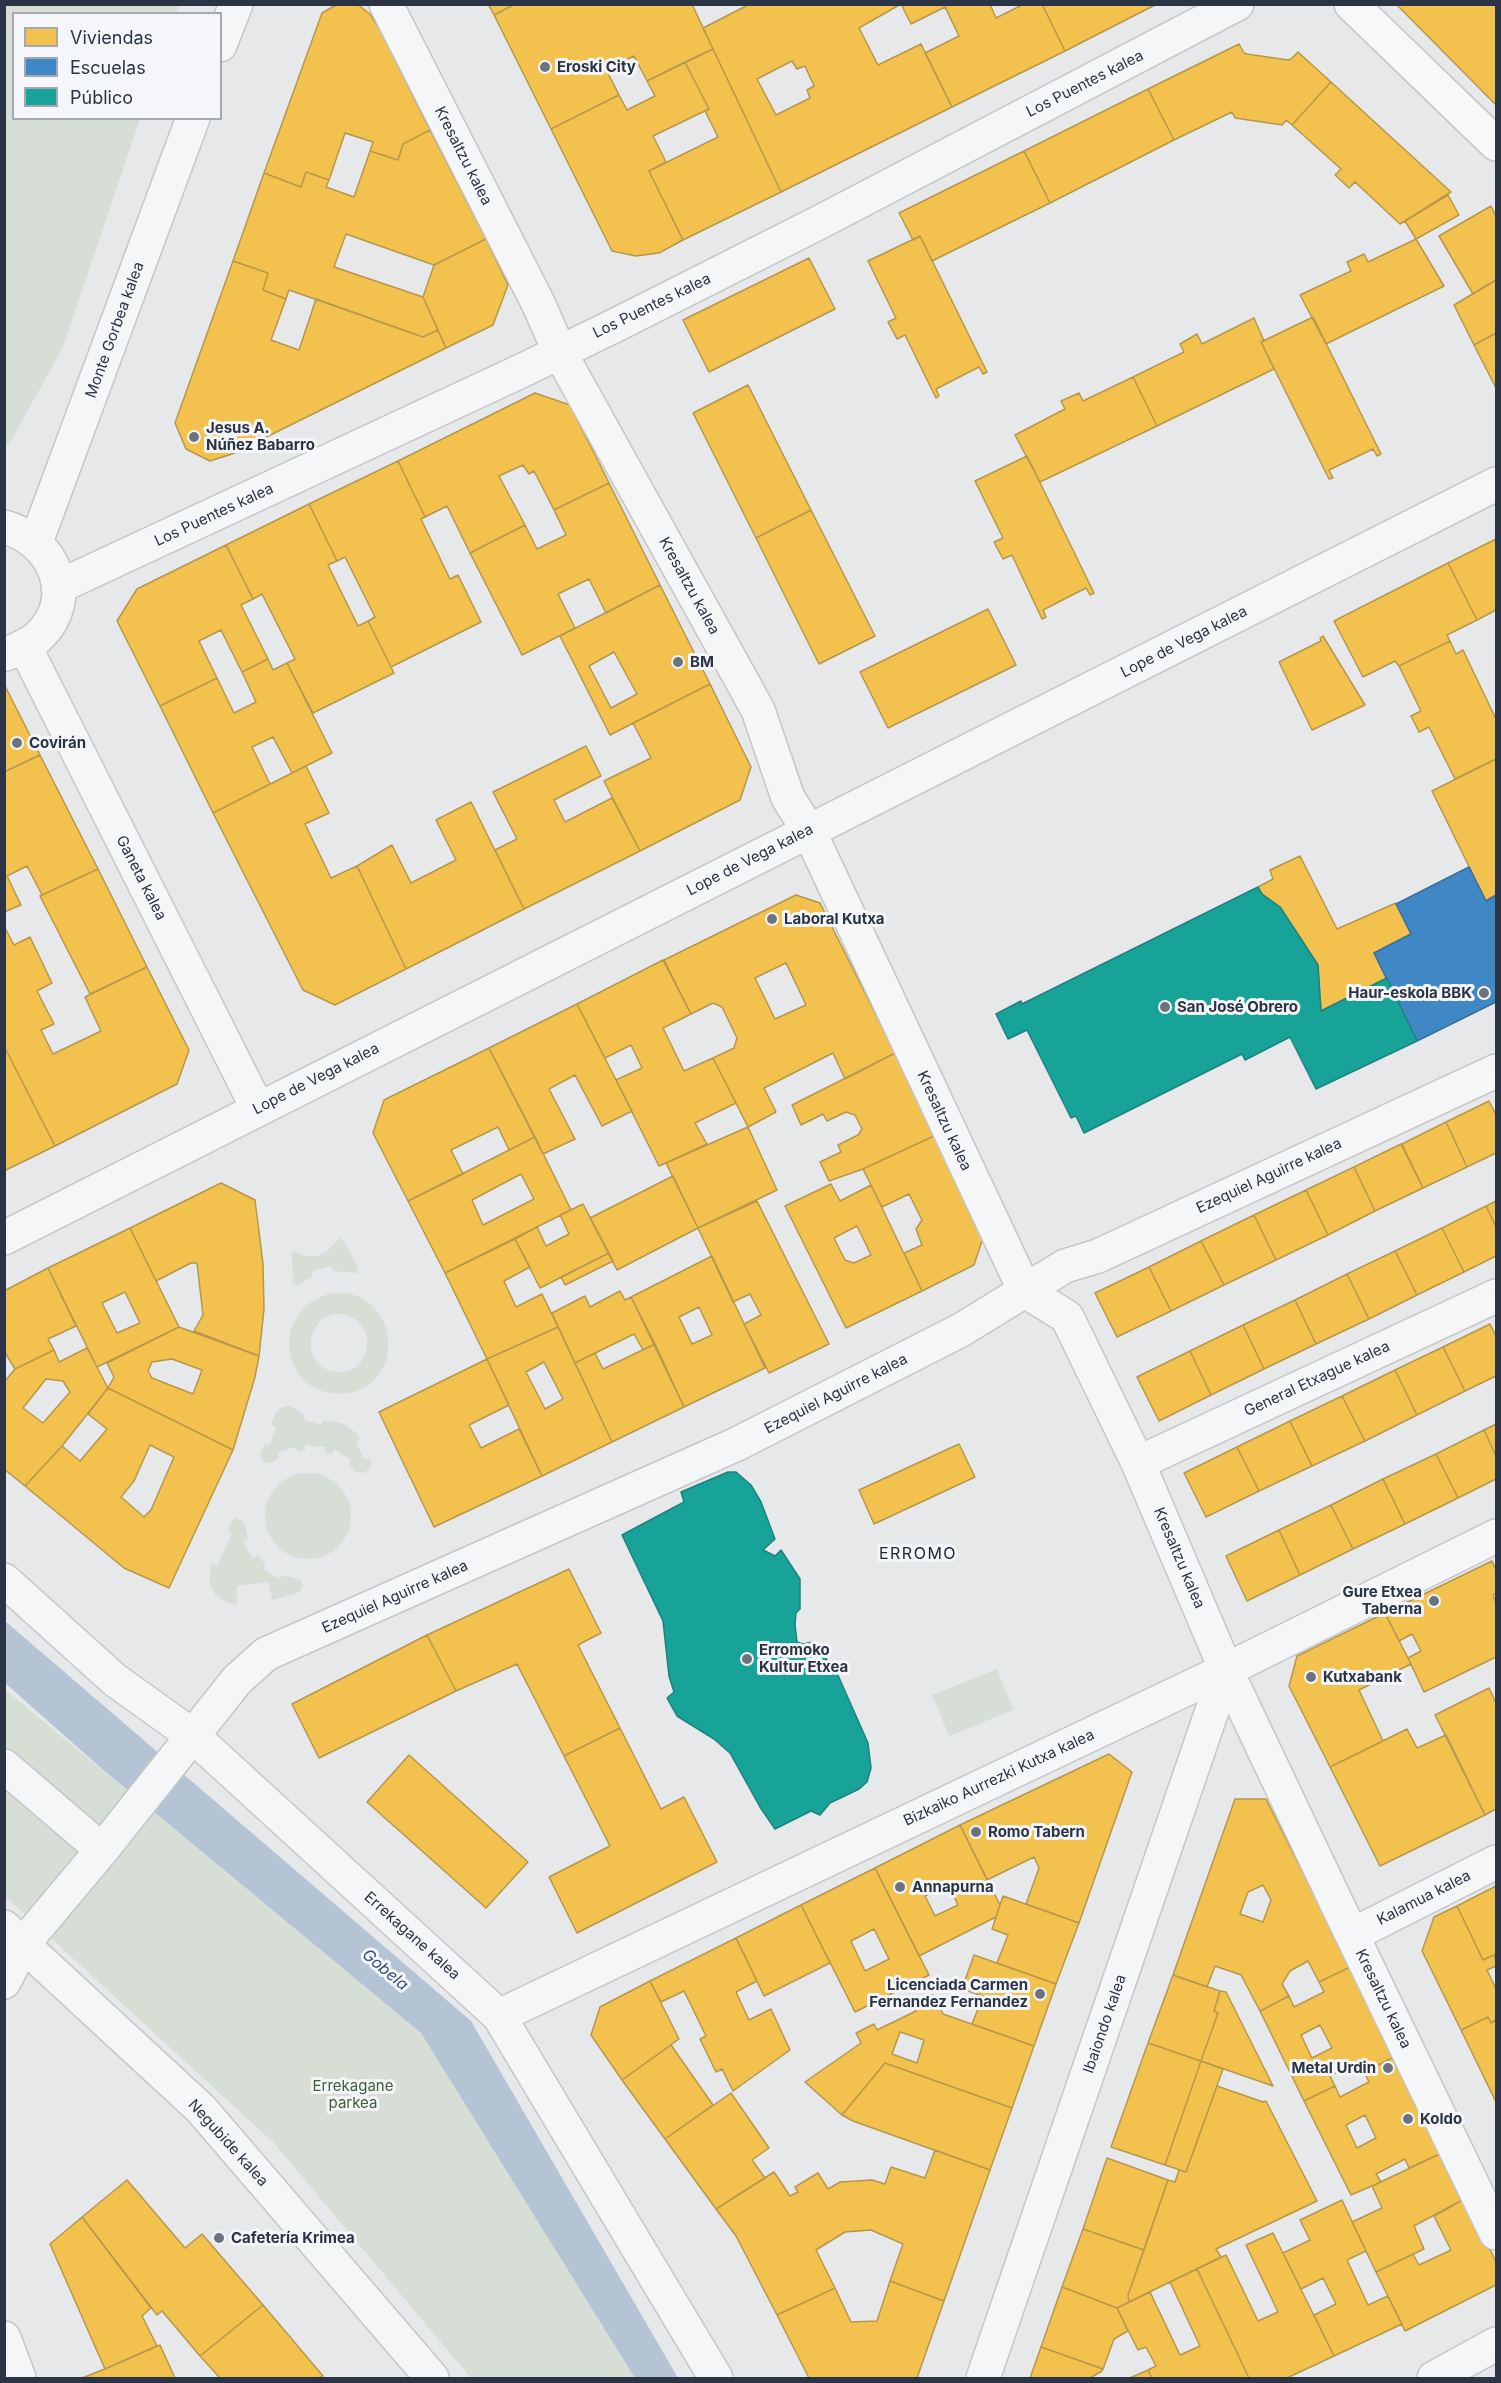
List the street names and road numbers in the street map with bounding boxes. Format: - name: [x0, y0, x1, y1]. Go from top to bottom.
- street label: Los Puentes kalea: [1023, 47, 1147, 121]
- street label: Kresaltzu kalea: [430, 104, 496, 208]
- street label: Monte Gorbea kalea: [82, 259, 148, 401]
- street label: Los Puentes kalea: [590, 270, 714, 342]
- street label: Los Puentes kalea: [152, 480, 276, 550]
- street label: Kresaltzu kalea: [655, 534, 723, 638]
- street label: Lope de Vega kalea: [1118, 602, 1250, 682]
- street label: Lope de Vega kalea: [684, 820, 816, 900]
- street label: Ganeta kalea: [112, 833, 170, 923]
- street label: Lope de Vega kalea: [250, 1039, 382, 1119]
- street label: Kresaltzu kalea: [913, 1068, 975, 1174]
- street label: Ezequiel Aguirre kalea: [1194, 1134, 1344, 1218]
- street label: General Etxague kalea: [1241, 1337, 1393, 1421]
- street label: Ezequiel Aguirre kalea: [762, 1350, 910, 1438]
- street label: Kresaltzu kalea: [1150, 1505, 1208, 1611]
- street label: Ezequiel Aguirre kalea: [319, 1557, 471, 1637]
- street label: Bizkaiko Aurrezki Kutxa kalea: [901, 1726, 1097, 1830]
- street label: Kalamua kalea: [1374, 1867, 1474, 1929]
- street label: Errekagane kalea: [360, 1888, 464, 1984]
- street label: Kresaltzu kalea: [1351, 1946, 1415, 2052]
- street label: Ibaiondo kalea: [1080, 1972, 1130, 2076]
- street label: Negubide kalea: [184, 2096, 272, 2190]

